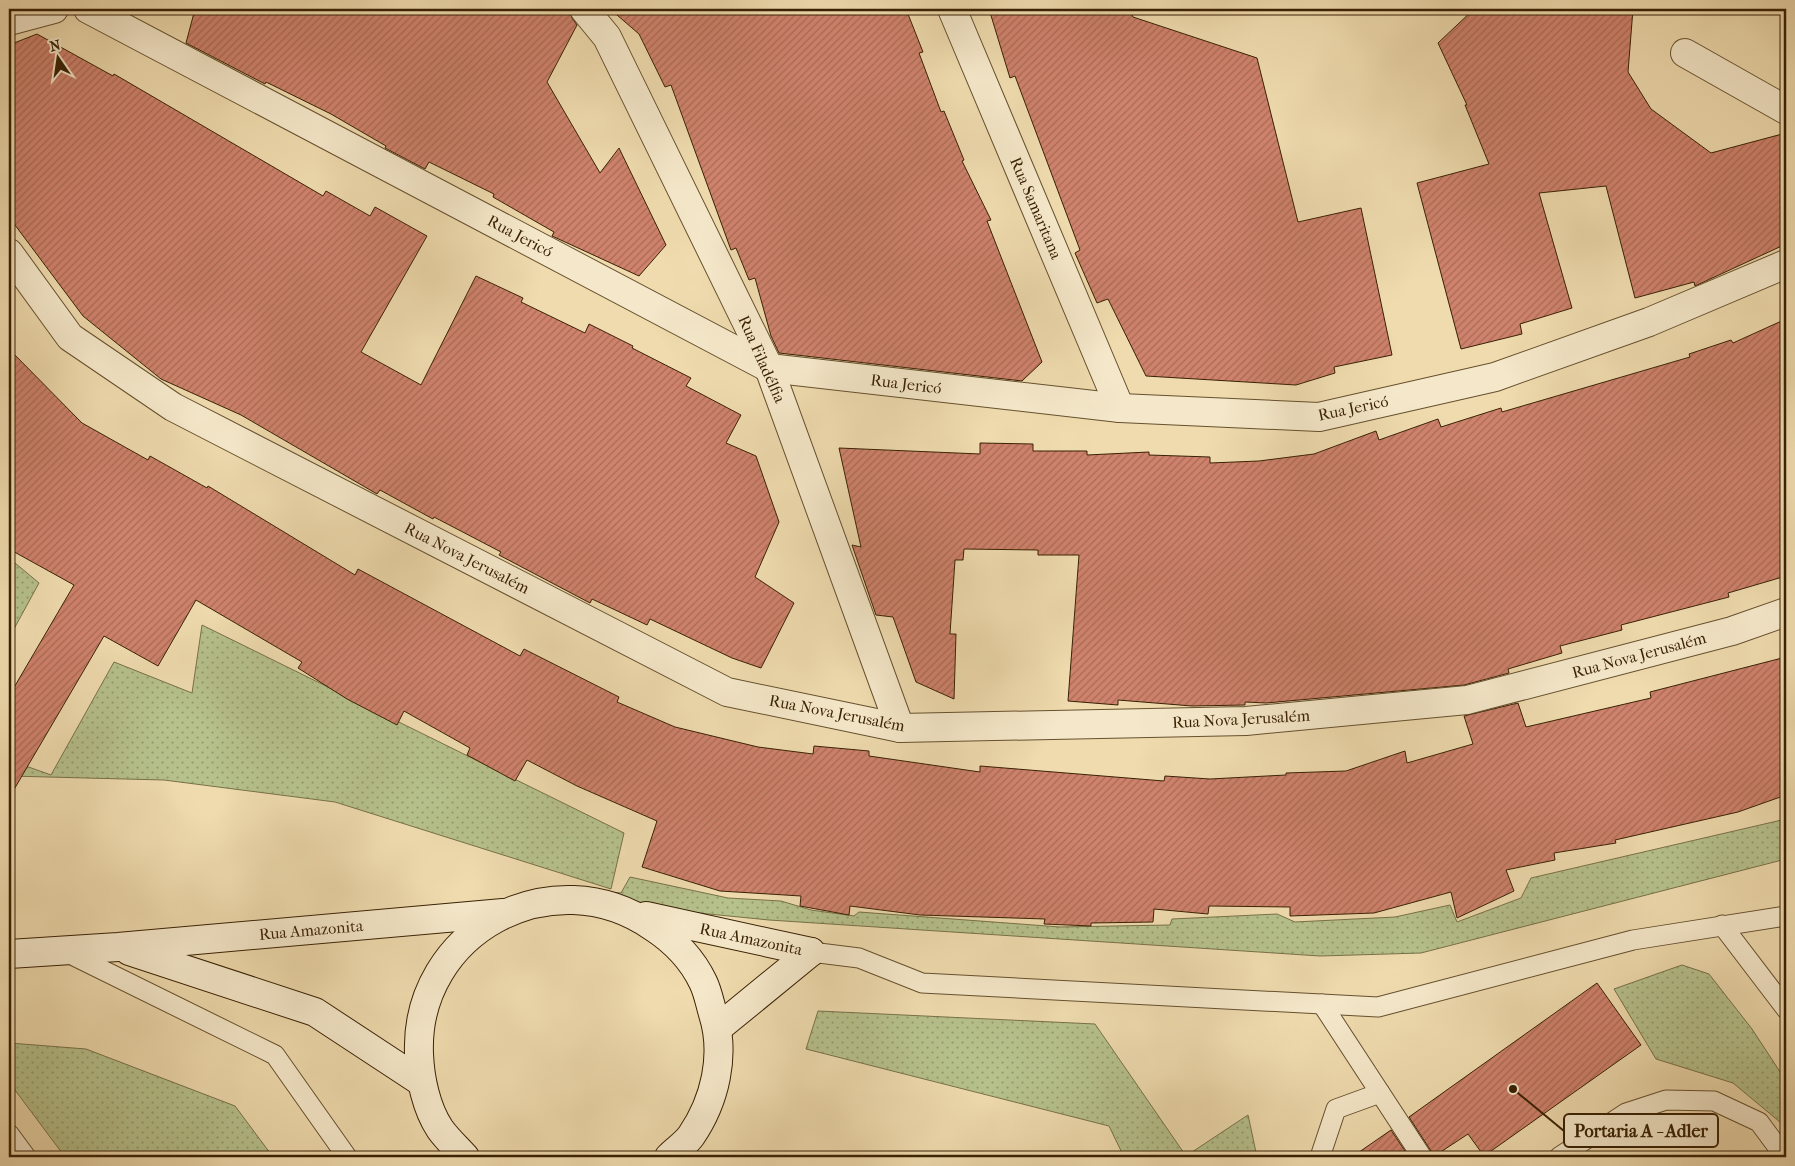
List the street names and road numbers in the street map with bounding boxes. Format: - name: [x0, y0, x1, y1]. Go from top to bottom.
- street label: Rua Samaritana: [1006, 154, 1066, 262]
- street label: Rua Jericó: [484, 211, 556, 261]
- street label: Rua Filadélfia: [734, 312, 790, 406]
- street label: Rua Jericó: [869, 370, 943, 398]
- street label: Rua Jericó: [1316, 391, 1390, 425]
- street label: Rua Nova Jerusalém: [401, 518, 533, 598]
- street label: Rua Nova Jerusalém: [1570, 628, 1709, 682]
- street label: Rua Nova Jerusalém: [767, 691, 907, 736]
- street label: Rua Nova Jerusalém: [1172, 706, 1311, 732]
- street label: Rua Amazonita: [258, 916, 364, 944]
- street label: Rua Amazonita: [698, 919, 805, 959]

